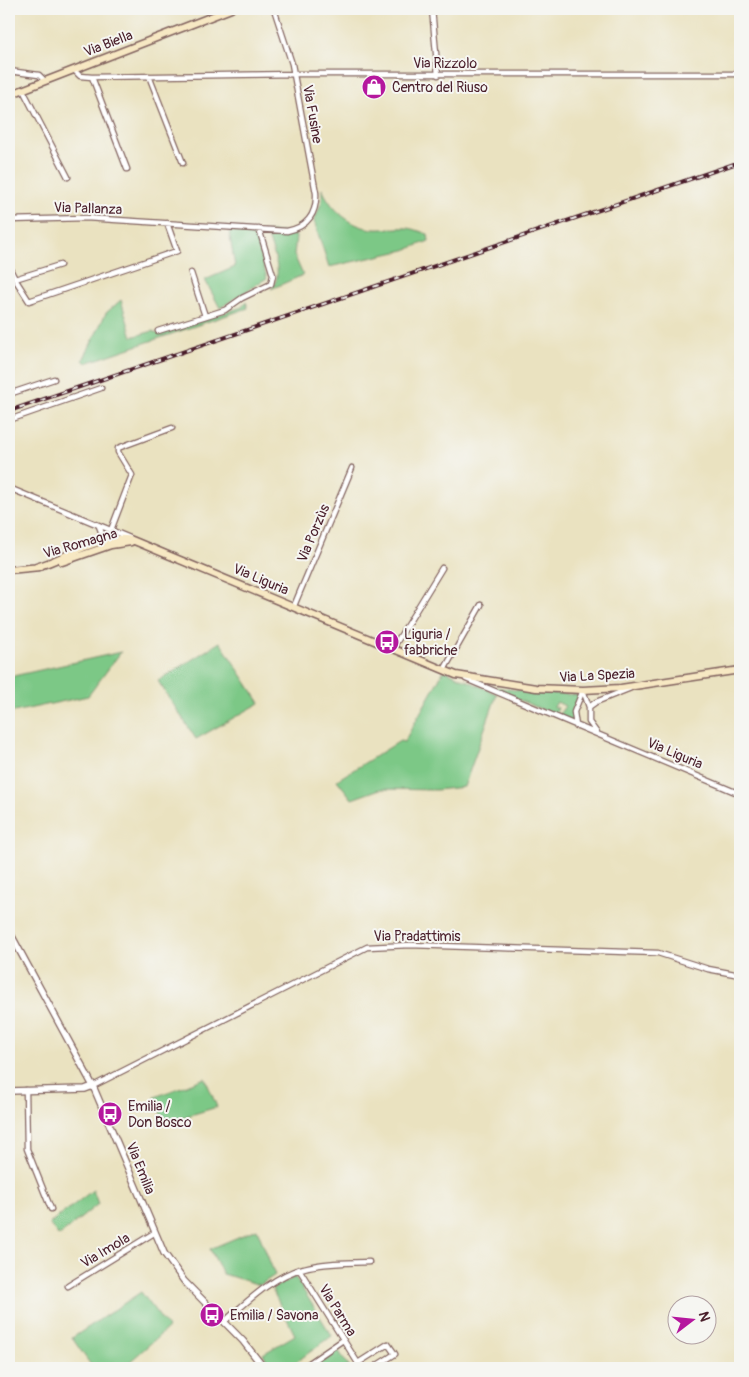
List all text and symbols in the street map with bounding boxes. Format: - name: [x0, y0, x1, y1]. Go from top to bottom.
- street label: Via Biella: [81, 26, 135, 61]
- street label: Via Rizzolo: [413, 55, 477, 72]
- shop icon: Centro del Riuso: [361, 74, 387, 100]
- place label: Centro del Riuso: [392, 79, 488, 96]
- street label: Via Fusine: [299, 83, 326, 145]
- street label: Via Pallanza: [53, 199, 123, 218]
- street label: Via Porzùs: [294, 501, 334, 565]
- street label: Via Romagna: [41, 525, 119, 562]
- street label: Via Liguria: [230, 560, 291, 599]
- place label: Liguria / fabbriche: [404, 626, 458, 659]
- bus stop icon: Liguria / fabbriche: [374, 629, 400, 655]
- street label: Via La Spezia: [559, 665, 635, 686]
- street label: Via Liguria: [644, 734, 705, 773]
- street label: Via Pradattimis: [374, 928, 461, 945]
- place label: Emilia / Don Bosco: [128, 1098, 192, 1131]
- bus stop icon: Emilia / Don Bosco: [97, 1101, 123, 1127]
- street label: Via Emilia: [122, 1140, 159, 1197]
- street label: Via Imola: [78, 1229, 133, 1272]
- street label: Via Parma: [315, 1281, 360, 1339]
- north arrow: [666, 1294, 716, 1344]
- bus stop icon: Emilia / Savona: [199, 1302, 225, 1328]
- place label: Emilia / Savona: [230, 1307, 318, 1324]
- text: N: [695, 1310, 713, 1323]

